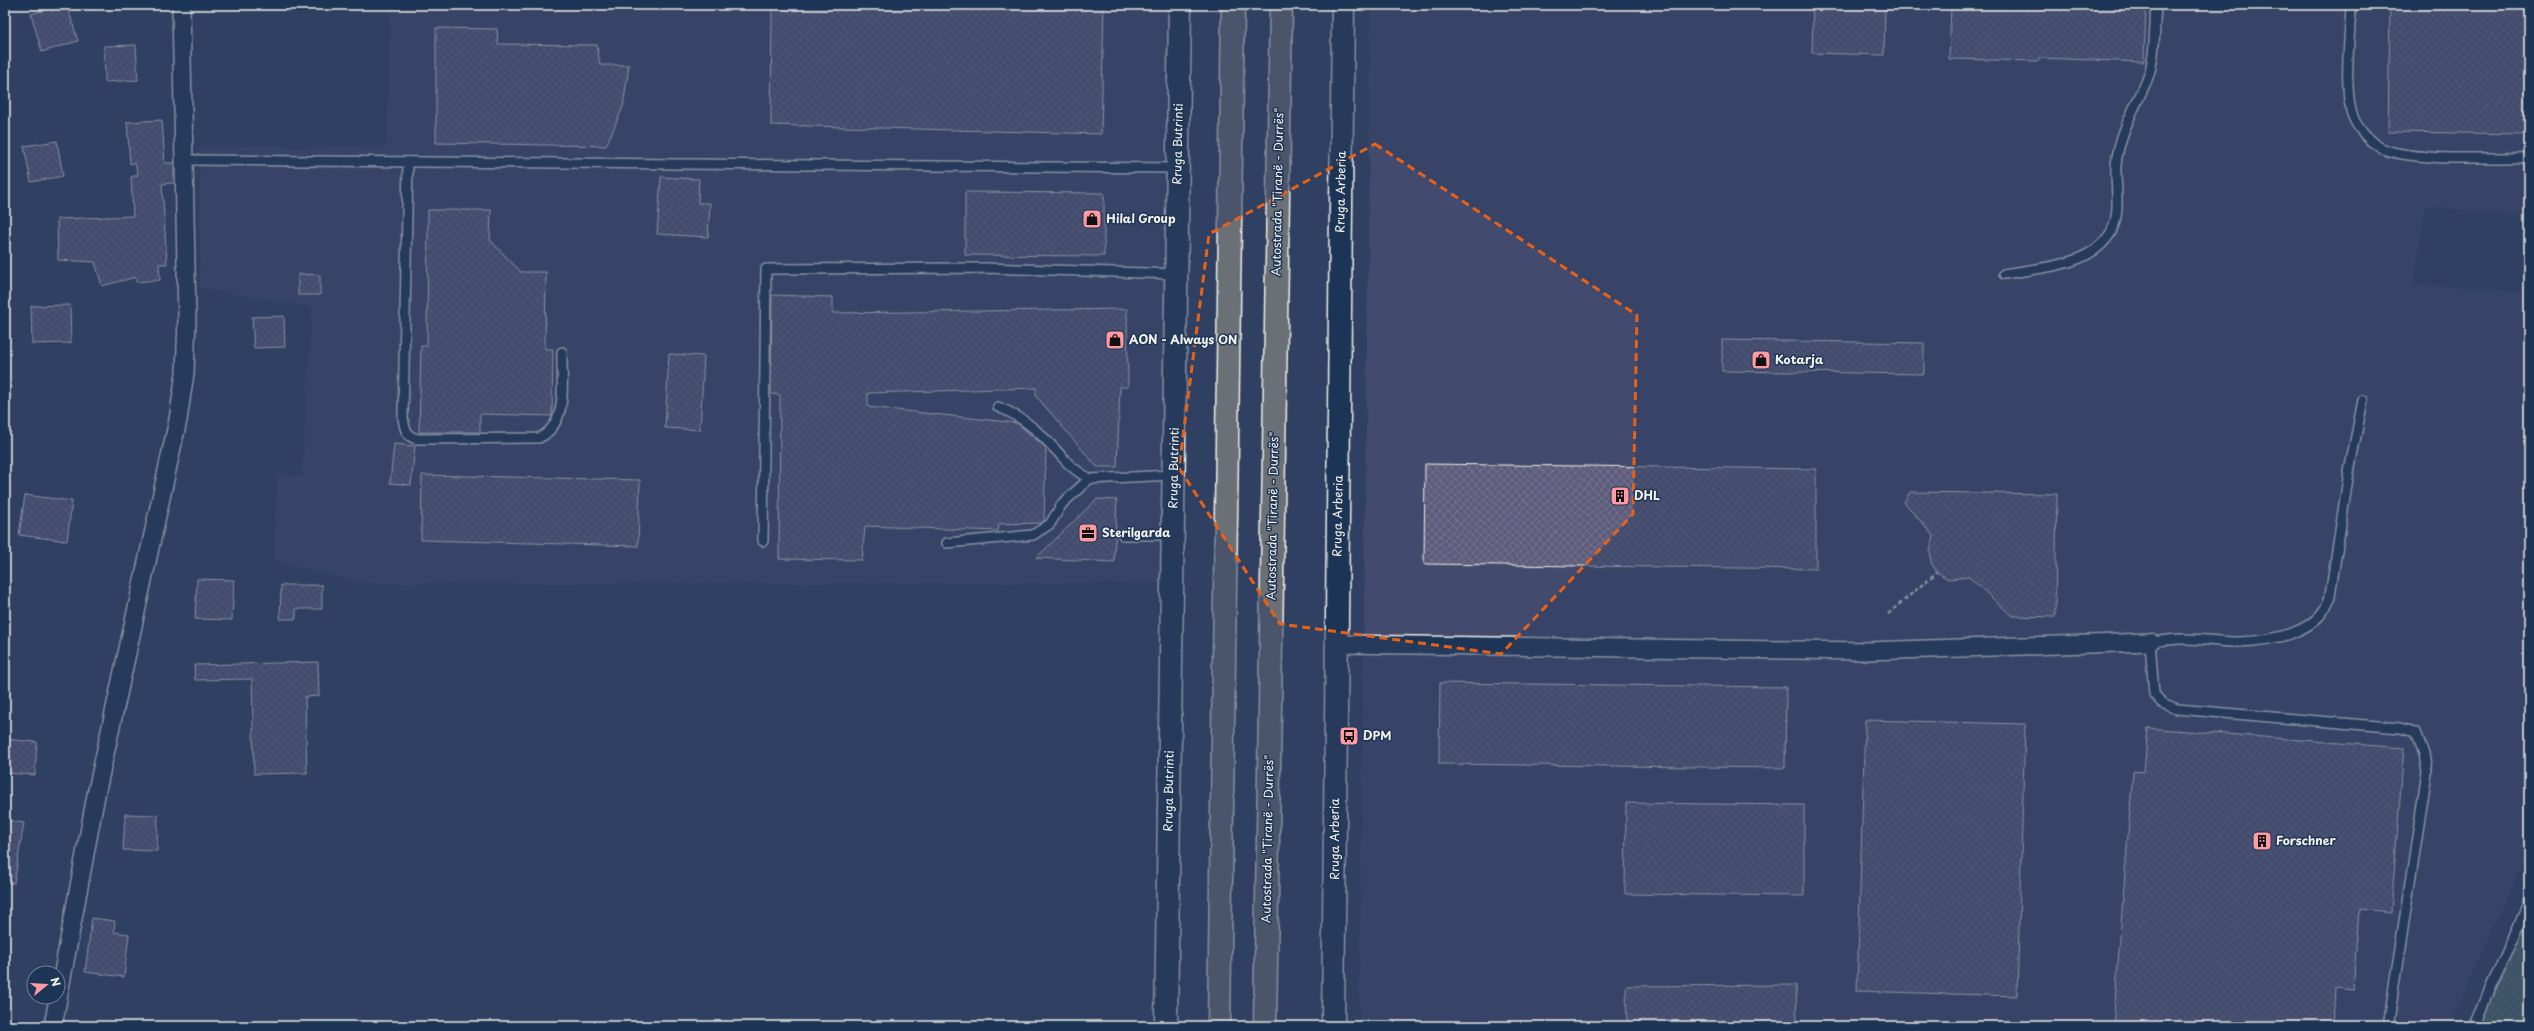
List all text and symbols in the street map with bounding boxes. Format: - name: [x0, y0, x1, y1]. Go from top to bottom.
- street label: Rruga Butrinti: [1167, 103, 1187, 185]
- street label: Autostrada "Tiranë - Durrës": [1267, 107, 1287, 276]
- street label: Rruga Arberia: [1330, 151, 1350, 233]
- shop icon: Hilal Group: [1081, 208, 1103, 230]
- place label: Hilal Group: [1106, 209, 1176, 227]
- shop icon: AON - Always ON: [1104, 329, 1126, 351]
- place label: AON - Always ON: [1129, 330, 1237, 348]
- shop icon: Kotarja: [1750, 349, 1772, 371]
- place label: Kotarja: [1775, 350, 1824, 368]
- street label: Rruga Butrinti: [1163, 427, 1183, 509]
- street label: Autostrada "Tiranë - Durrës": [1262, 431, 1282, 600]
- street label: Rruga Arberia: [1327, 475, 1347, 557]
- building icon: DHL: [1609, 485, 1631, 507]
- place label: DHL: [1634, 486, 1660, 504]
- office icon: Sterilgarda: [1077, 522, 1099, 544]
- place label: Sterilgarda: [1102, 523, 1171, 541]
- bus stop icon: DPM: [1338, 725, 1360, 747]
- place label: DPM: [1363, 726, 1391, 744]
- street label: Rruga Butrinti: [1158, 750, 1178, 832]
- street label: Autostrada "Tiranë - Durrës": [1257, 754, 1277, 923]
- street label: Rruga Arberia: [1325, 798, 1343, 880]
- building icon: Forschner: [2251, 830, 2273, 852]
- place label: Forschner: [2276, 831, 2336, 849]
- north arrow: [26, 965, 66, 1005]
- text: N: [47, 975, 66, 989]

